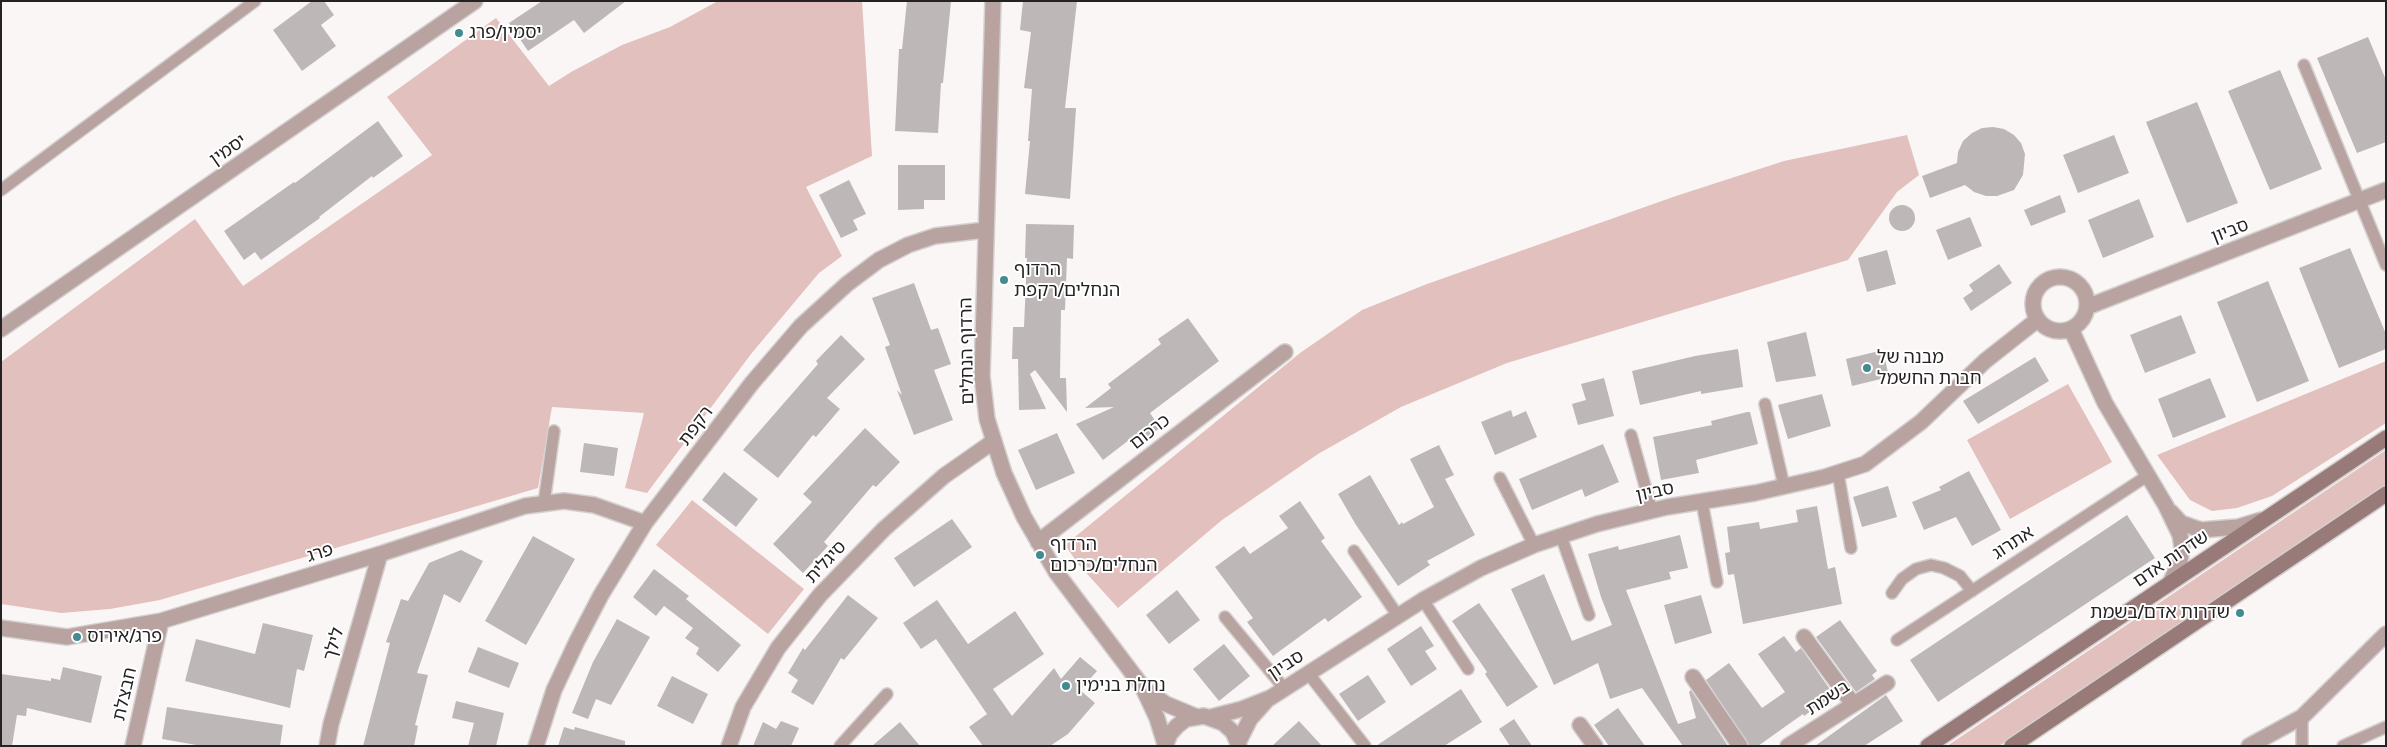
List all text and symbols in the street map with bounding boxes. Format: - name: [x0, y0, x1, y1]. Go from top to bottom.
- place label: יסמין/פרג: [469, 22, 542, 44]
- marker: יסמין/פרג: [453, 27, 465, 39]
- street label: יסמין: [205, 130, 251, 170]
- street label: סביון: [2208, 214, 2252, 248]
- place label: הרדוף הנחלים/רקפת: [1014, 259, 1120, 302]
- marker: הרדוף הנחלים/רקפת: [998, 274, 1010, 286]
- street label: הרדוף הנחלים: [955, 297, 979, 405]
- place label: מבנה של חברת החשמל: [1877, 347, 1982, 389]
- marker: מבנה של חברת החשמל: [1861, 362, 1873, 374]
- street label: רקפת: [674, 402, 718, 450]
- street label: כרכום: [1126, 410, 1174, 454]
- street label: סביון: [1634, 477, 1676, 507]
- street label: אתרוג: [1988, 522, 2038, 564]
- street label: שדרות אדם: [2129, 526, 2213, 592]
- place label: הרדוף הנחלים/כרכום: [1050, 534, 1157, 576]
- street label: סיגלית: [801, 536, 851, 588]
- street label: פרג: [304, 539, 336, 567]
- marker: הרדוף הנחלים/כרכום: [1034, 549, 1046, 561]
- place label: שדרות אדם/בשמת: [2090, 602, 2230, 624]
- marker: שדרות אדם/בשמת: [2234, 607, 2246, 619]
- street label: לילך: [319, 625, 349, 663]
- place label: פרג/אירוס: [87, 626, 162, 648]
- marker: פרג/אירוס: [71, 631, 83, 643]
- street label: סביון: [1264, 645, 1308, 685]
- street label: חבצלת: [108, 665, 142, 723]
- place label: נחלת בנימין: [1076, 675, 1166, 697]
- street label: בשמת: [1802, 676, 1854, 720]
- marker: נחלת בנימין: [1060, 680, 1072, 692]

